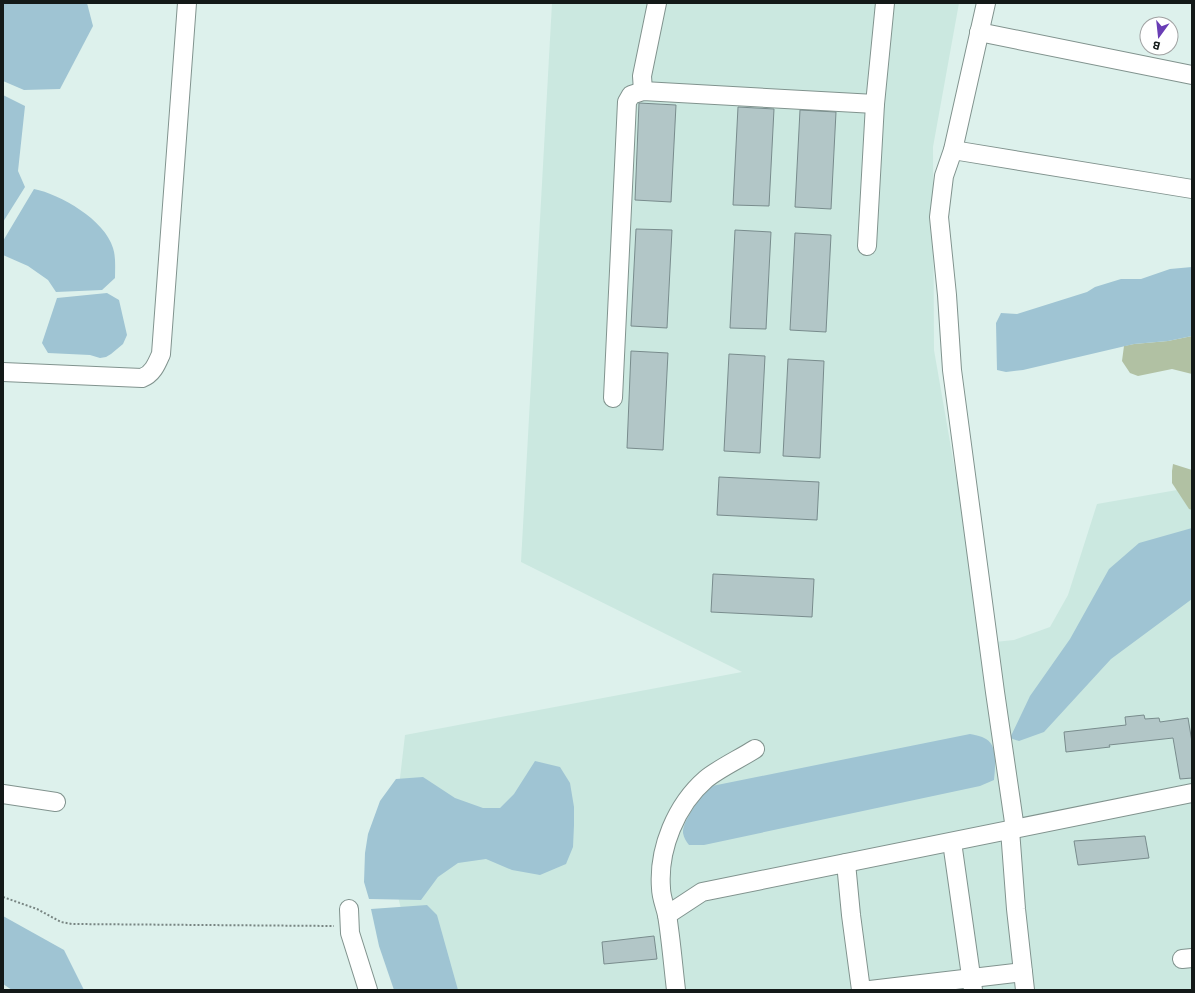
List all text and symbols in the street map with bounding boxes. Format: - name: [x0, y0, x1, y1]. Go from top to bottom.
- north arrow: [1139, 16, 1179, 56]
- text: B: [1151, 38, 1162, 53]

